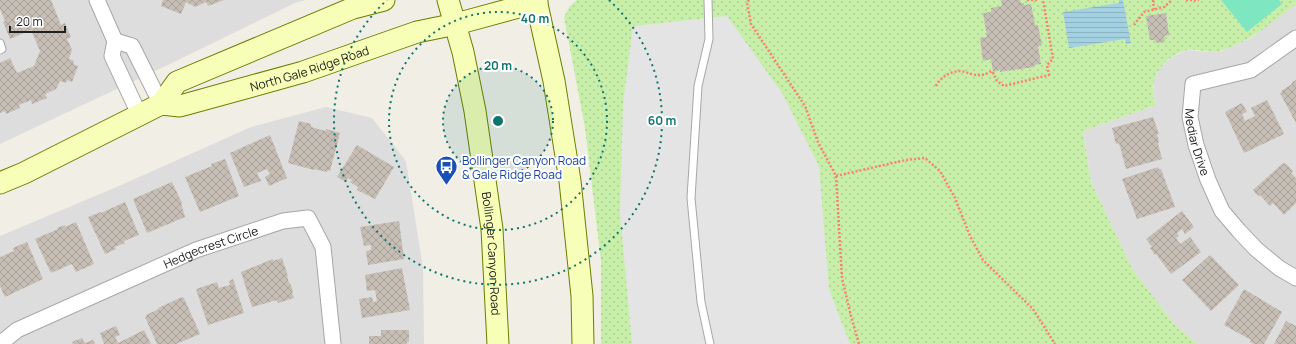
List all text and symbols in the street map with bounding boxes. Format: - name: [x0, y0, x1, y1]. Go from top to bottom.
- scale bar: [10, 8, 65, 34]
- text: 40 m: [521, 10, 549, 27]
- text: 20 m: [16, 13, 43, 30]
- street label: North Gale Ridge Road: [248, 41, 371, 95]
- text: 20 m: [484, 57, 512, 74]
- street label: Mediar Drive: [1181, 108, 1214, 178]
- text: 60 m: [648, 112, 676, 129]
- centre of rings: [491, 114, 505, 128]
- place label: Bollinger Canyon Road & Gale Ridge Road: [462, 152, 586, 183]
- bus stop icon: Bollinger Canyon Road & Gale Ridge Road: [434, 154, 460, 187]
- street label: Bollinger Canyon Road: [478, 190, 505, 316]
- street label: Hedgecrest Circle: [161, 221, 260, 272]

